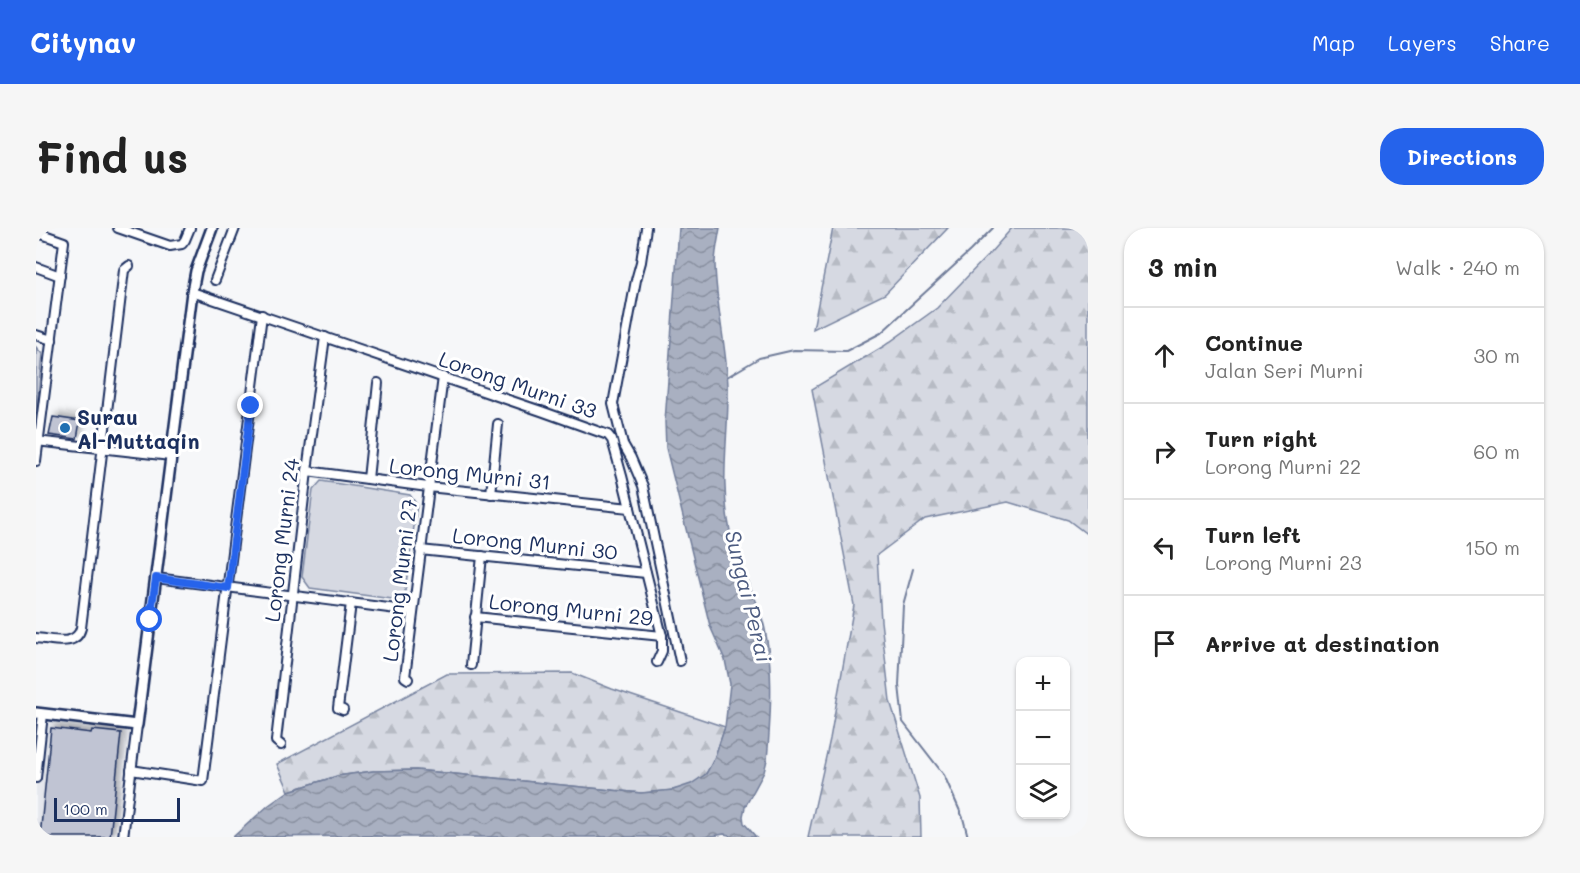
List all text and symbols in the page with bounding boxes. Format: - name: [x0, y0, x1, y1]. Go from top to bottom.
- text: Citynav: [30, 24, 136, 60]
- text: Map: [1312, 29, 1355, 56]
- text: Layers: [1388, 29, 1457, 56]
- text: Share: [1490, 29, 1550, 56]
- button: Directions: [1380, 128, 1544, 185]
- text: Find us: [36, 129, 188, 184]
- text: 3 min: [1148, 250, 1217, 284]
- text: Walk · 240 m: [1395, 254, 1520, 280]
- text: Continue: [1205, 328, 1303, 357]
- icon: ahead: [1148, 339, 1181, 372]
- text: 30 m: [1474, 342, 1520, 368]
- street label: Lorong Murni 33: [436, 344, 600, 424]
- text: Jalan Seri Murni: [1205, 357, 1364, 383]
- route end: [237, 392, 263, 418]
- place label: Surau Al-Muttaqin: [77, 403, 199, 454]
- marker: Surau Al-Muttaqin: [58, 421, 72, 435]
- text: Turn right: [1205, 424, 1317, 453]
- icon: right: [1148, 435, 1181, 468]
- text: 60 m: [1473, 438, 1520, 464]
- street label: Lorong Murni 31: [388, 451, 552, 495]
- text: Lorong Murni 22: [1205, 453, 1361, 479]
- street label: Lorong Murni 24: [258, 456, 305, 623]
- street label: Lorong Murni 27: [376, 497, 422, 663]
- text: Turn left: [1205, 520, 1301, 549]
- street label: Lorong Murni 30: [451, 521, 619, 565]
- water label: Sungai Perai: [719, 527, 780, 665]
- icon: left: [1148, 531, 1181, 564]
- text: 150 m: [1465, 534, 1520, 560]
- text: Lorong Murni 23: [1205, 549, 1362, 575]
- street label: Lorong Murni 29: [488, 587, 654, 631]
- route start: [136, 606, 162, 632]
- icon: arrive: [1148, 627, 1181, 660]
- text: Arrive at destination: [1205, 629, 1440, 658]
- map controls: [1016, 657, 1070, 819]
- button: +: [1016, 657, 1070, 711]
- button: −: [1016, 711, 1070, 765]
- button: layers: [1016, 765, 1070, 819]
- scale bar: [54, 795, 180, 822]
- text: 100 m: [63, 798, 108, 819]

